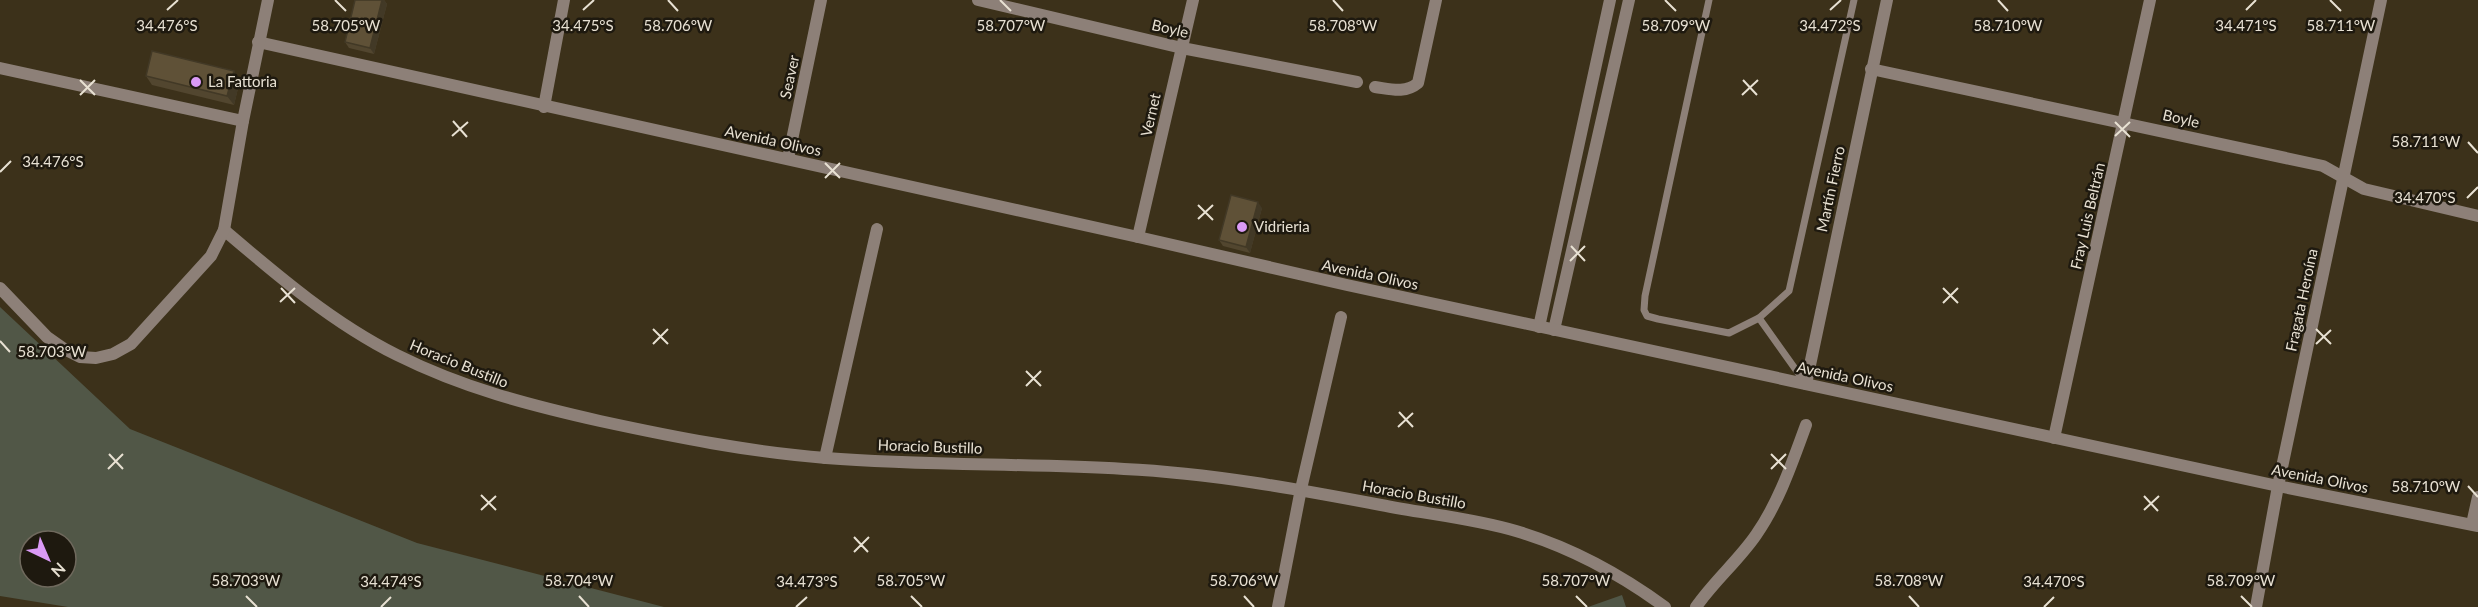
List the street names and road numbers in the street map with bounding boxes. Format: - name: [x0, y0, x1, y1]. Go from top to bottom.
- street label: Boyle: [1150, 15, 1190, 41]
- street label: Seaver: [776, 53, 803, 100]
- street label: Vernet: [1136, 91, 1164, 138]
- street label: Boyle: [2161, 105, 2201, 131]
- street label: Avenida Olivos: [723, 121, 823, 159]
- street label: Martín Fierro: [1812, 144, 1848, 233]
- street label: Fray Luis Beltrán: [2066, 161, 2108, 271]
- street label: Fragata Heroína: [2281, 247, 2321, 353]
- street label: Avenida Olivos: [1320, 255, 1420, 293]
- street label: Horacio Bustillo: [407, 335, 511, 391]
- street label: Avenida Olivos: [1795, 357, 1895, 395]
- street label: Horacio Bustillo: [877, 435, 983, 457]
- street label: Avenida Olivos: [2270, 460, 2370, 496]
- street label: Horacio Bustillo: [1361, 476, 1467, 512]

